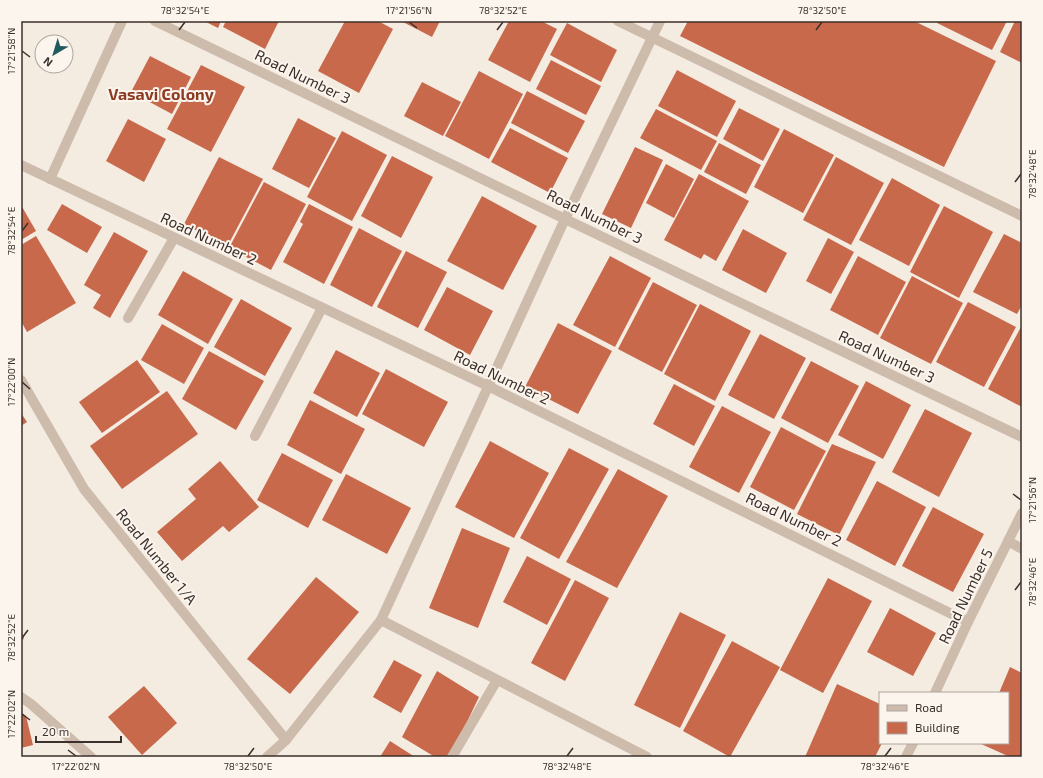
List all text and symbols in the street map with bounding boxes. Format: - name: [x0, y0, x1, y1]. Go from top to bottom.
- text: 78°32'54"E: [161, 4, 210, 16]
- text: 17°21'56"N: [386, 4, 432, 16]
- text: 78°32'52"E: [479, 4, 527, 16]
- text: 78°32'50"E: [798, 4, 847, 16]
- text: 17°21'58"N: [5, 28, 17, 74]
- north arrow: [34, 34, 74, 74]
- street label: Road Number 3: [252, 45, 354, 107]
- text: N: [40, 55, 55, 70]
- district label: Vasavi Colony: [108, 84, 214, 104]
- text: 78°32'48"E: [1026, 149, 1038, 199]
- street label: Road Number 3: [544, 185, 646, 247]
- text: 78°32'54"E: [5, 206, 17, 255]
- street label: Road Number 2: [158, 208, 260, 268]
- street label: Road Number 3: [836, 326, 938, 386]
- street label: Road Number 2: [451, 346, 553, 408]
- text: 17°22'00"N: [5, 358, 17, 406]
- text: 17°21'56"N: [1026, 477, 1038, 523]
- street label: Road Number 2: [743, 488, 845, 550]
- street label: Road Number 1/A: [113, 504, 202, 608]
- street label: Road Number 5: [934, 545, 996, 647]
- text: 78°32'46"E: [1026, 557, 1038, 606]
- text: 78°32'52"E: [5, 614, 17, 662]
- text: 17°22'02"N: [5, 690, 17, 738]
- legend: [879, 692, 1009, 744]
- text: Road: [915, 700, 943, 714]
- scale bar: [36, 718, 121, 744]
- text: Building: [915, 720, 960, 734]
- text: 20 m: [42, 724, 69, 738]
- text: 17°22'02"N: [52, 760, 100, 772]
- text: 78°32'50"E: [224, 760, 273, 772]
- text: 78°32'48"E: [542, 760, 592, 772]
- text: 78°32'46"E: [861, 760, 910, 772]

